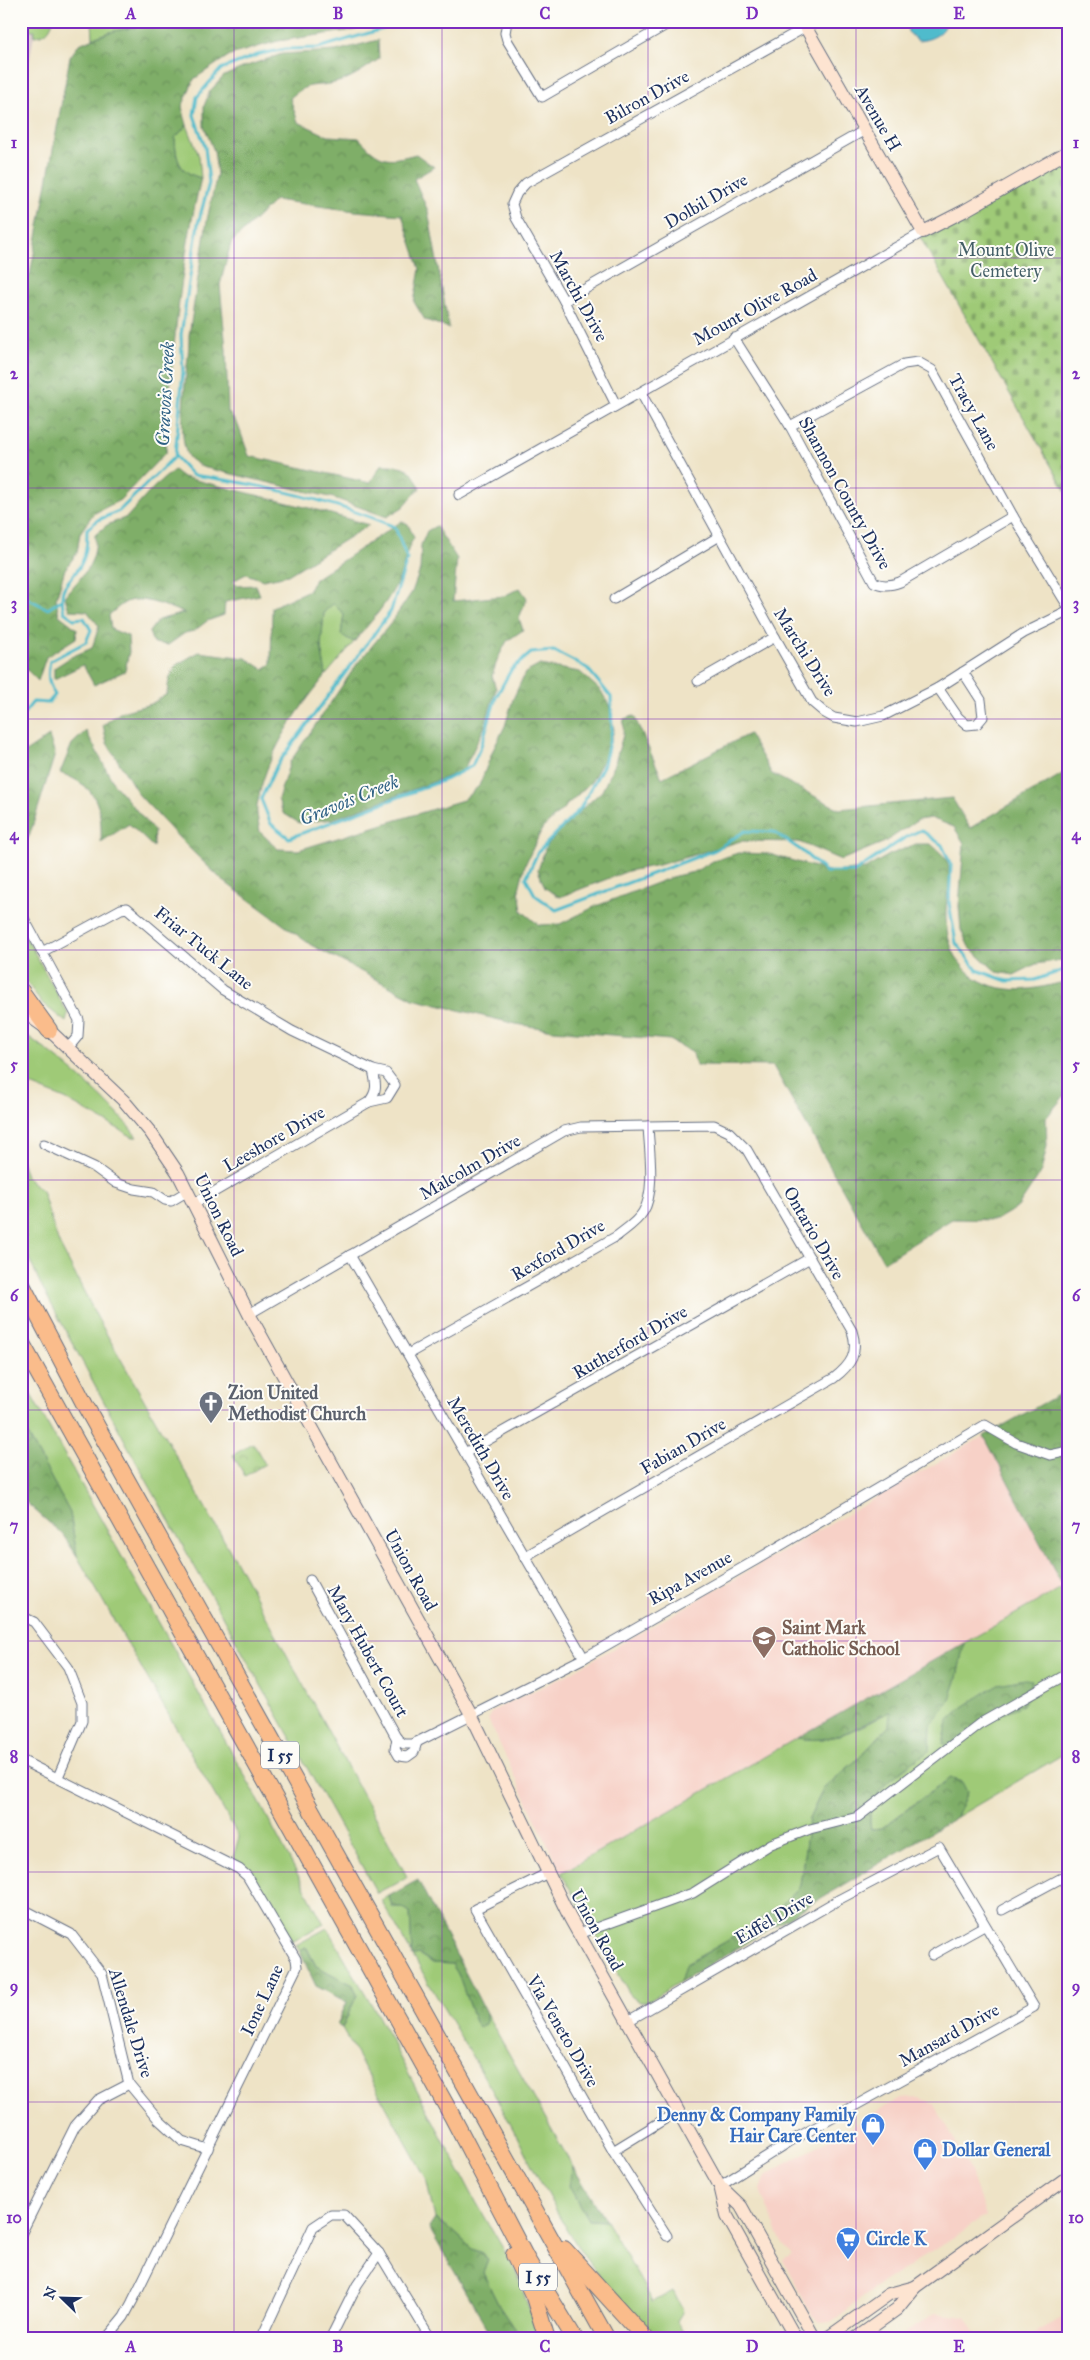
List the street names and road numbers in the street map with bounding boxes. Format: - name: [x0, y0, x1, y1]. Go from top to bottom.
- street label: Bilron Drive: [601, 65, 693, 129]
- street label: Avenue H: [850, 80, 906, 155]
- street label: Dolbil Drive: [661, 168, 751, 234]
- street label: Marchi Drive: [545, 247, 613, 345]
- street label: Mount Olive Road: [689, 264, 821, 350]
- street label: Tracy Lane: [944, 370, 1004, 454]
- street label: Shannon County Drive: [794, 413, 896, 573]
- street label: Marchi Drive: [769, 603, 841, 701]
- street label: Friar Tuck Lane: [150, 901, 258, 995]
- street label: Leeshore Drive: [219, 1101, 329, 1177]
- street label: Malcolm Drive: [415, 1129, 525, 1205]
- street label: Union Road: [189, 1170, 249, 1260]
- street label: Ontario Drive: [779, 1183, 849, 1283]
- street label: Rexford Drive: [507, 1214, 609, 1286]
- street label: Rutherford Drive: [569, 1300, 691, 1384]
- street label: Meredith Drive: [443, 1392, 519, 1504]
- street label: Fabian Drive: [636, 1413, 730, 1479]
- street label: Union Road: [380, 1526, 442, 1614]
- street label: Ripa Avenue: [644, 1546, 736, 1610]
- street label: Mary Hubert Court: [323, 1581, 414, 1721]
- road number: I 55: [261, 1742, 299, 1768]
- street label: Union Road: [566, 1886, 628, 1974]
- street label: Eiffel Drive: [731, 1887, 817, 1949]
- street label: Ione Lane: [236, 1961, 288, 2039]
- street label: Allendale Drive: [104, 1965, 158, 2080]
- street label: Via Veneto Drive: [521, 1970, 604, 2091]
- street label: Mansard Drive: [895, 1998, 1003, 2072]
- road number: I 55: [519, 2264, 557, 2290]

